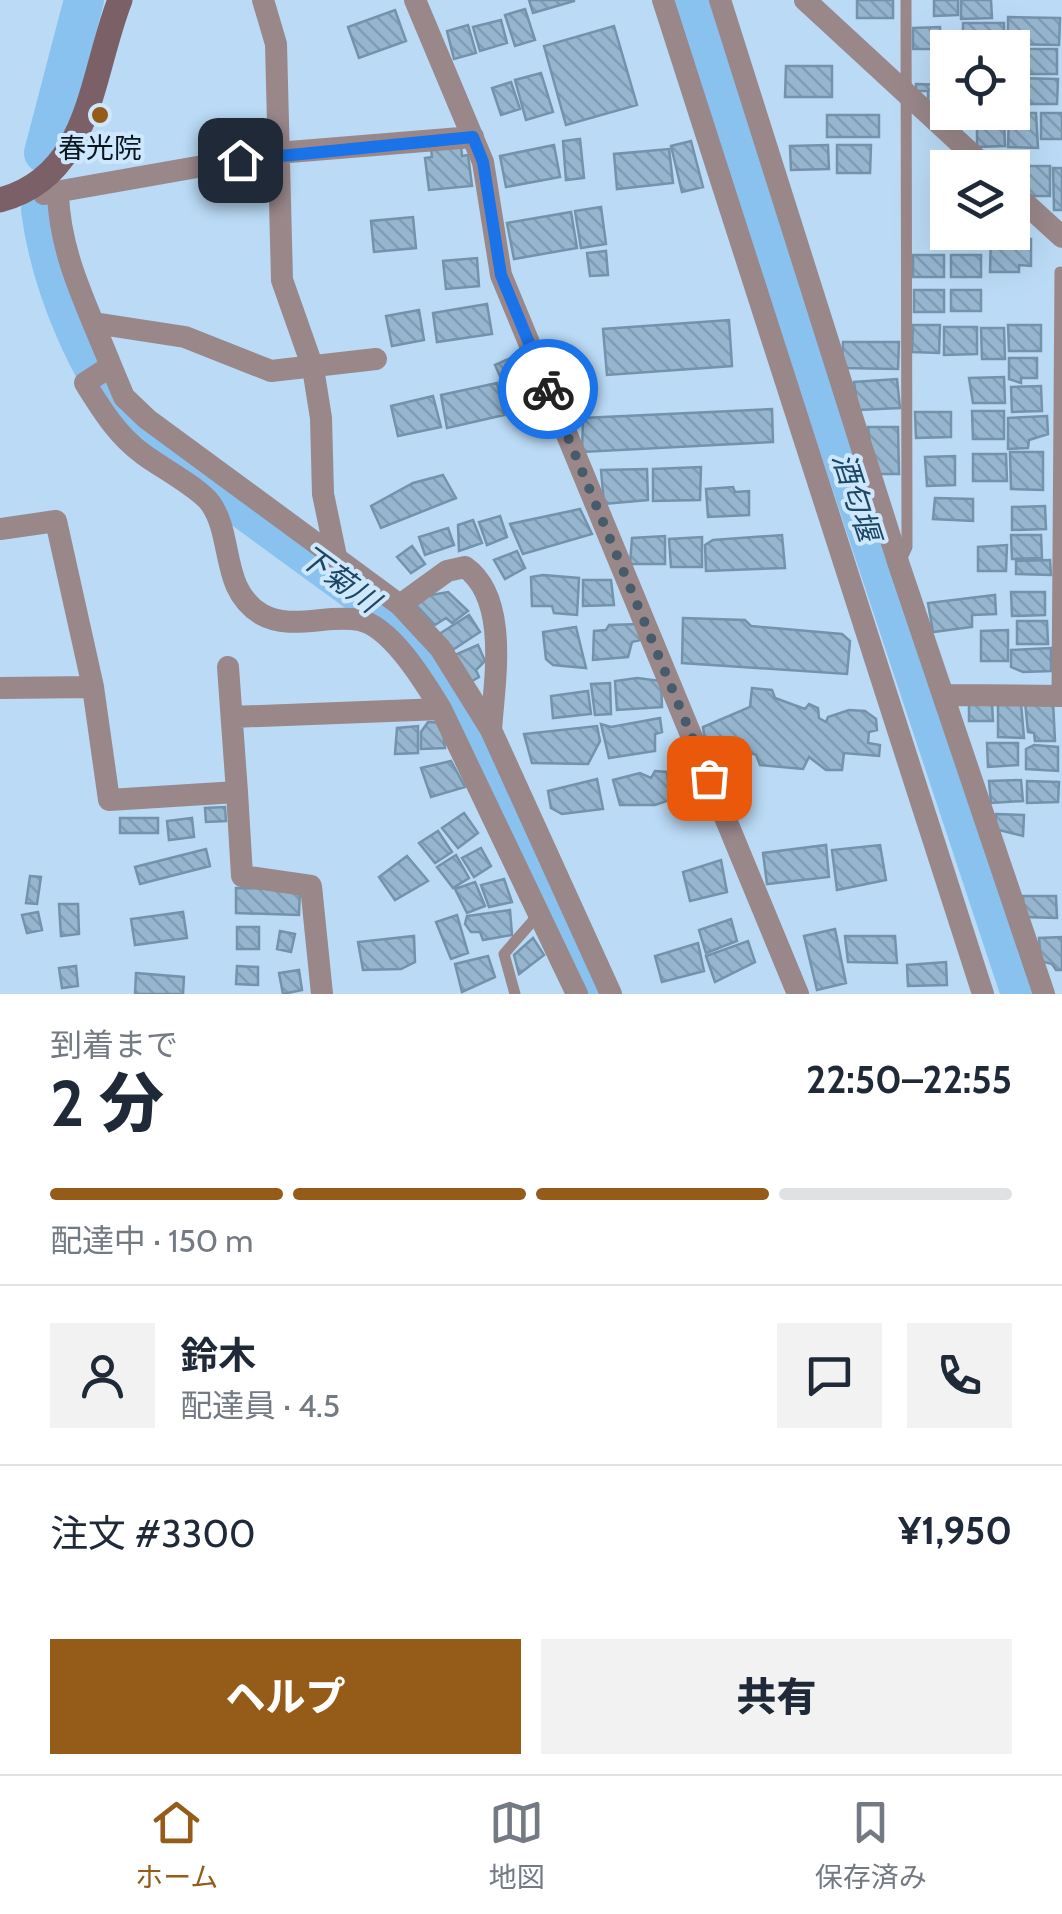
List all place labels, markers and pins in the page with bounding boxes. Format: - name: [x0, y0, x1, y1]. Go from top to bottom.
- marker: 春光院: [89, 104, 111, 126]
- pin: [198, 118, 283, 203]
- place label: 春光院: [58, 131, 142, 165]
- pin: [667, 736, 752, 821]

